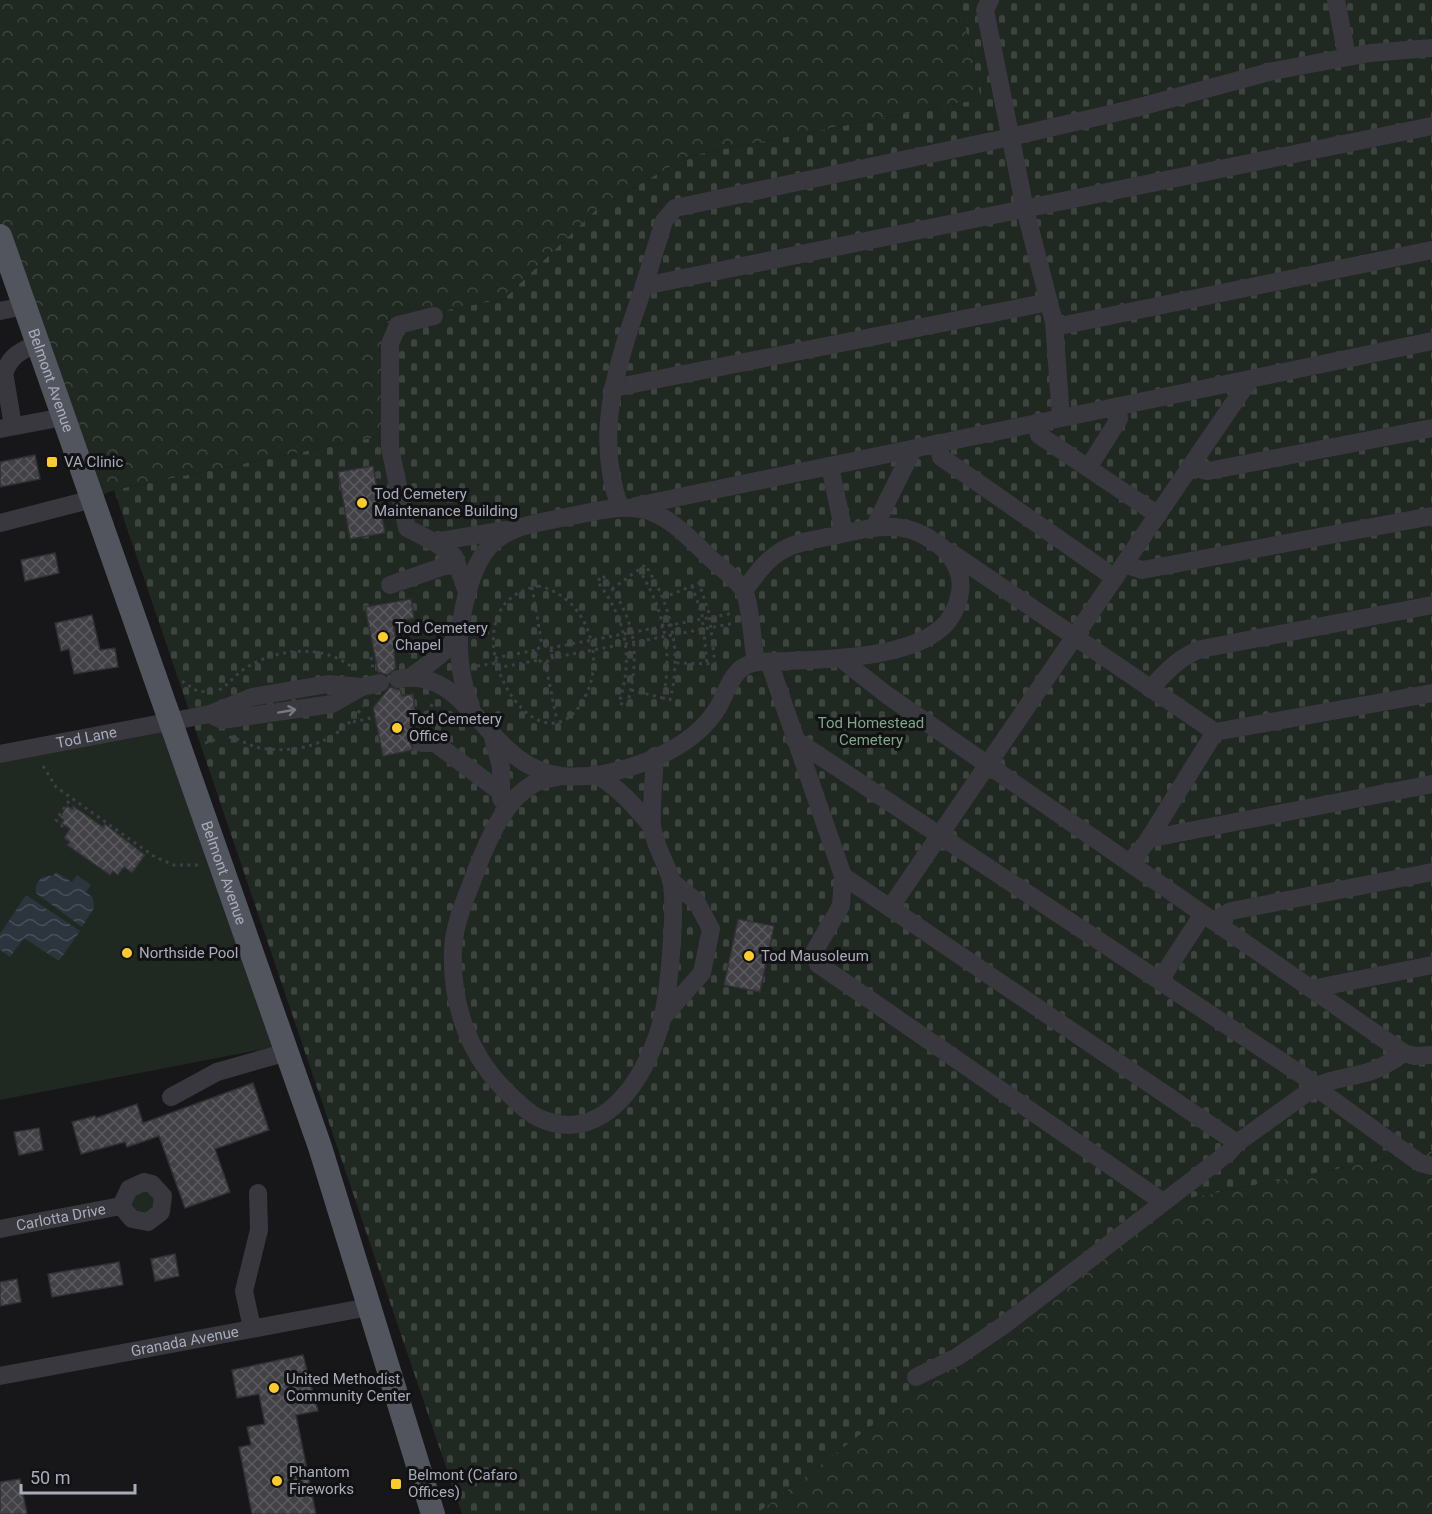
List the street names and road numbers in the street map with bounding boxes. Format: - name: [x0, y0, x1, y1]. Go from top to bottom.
- street label: Belmont Avenue: [24, 326, 77, 435]
- street label: Tod Lane: [55, 723, 118, 752]
- street label: Belmont Avenue: [197, 819, 250, 927]
- street label: Carlotta Drive: [15, 1200, 107, 1235]
- street label: Granada Avenue: [130, 1323, 240, 1360]

